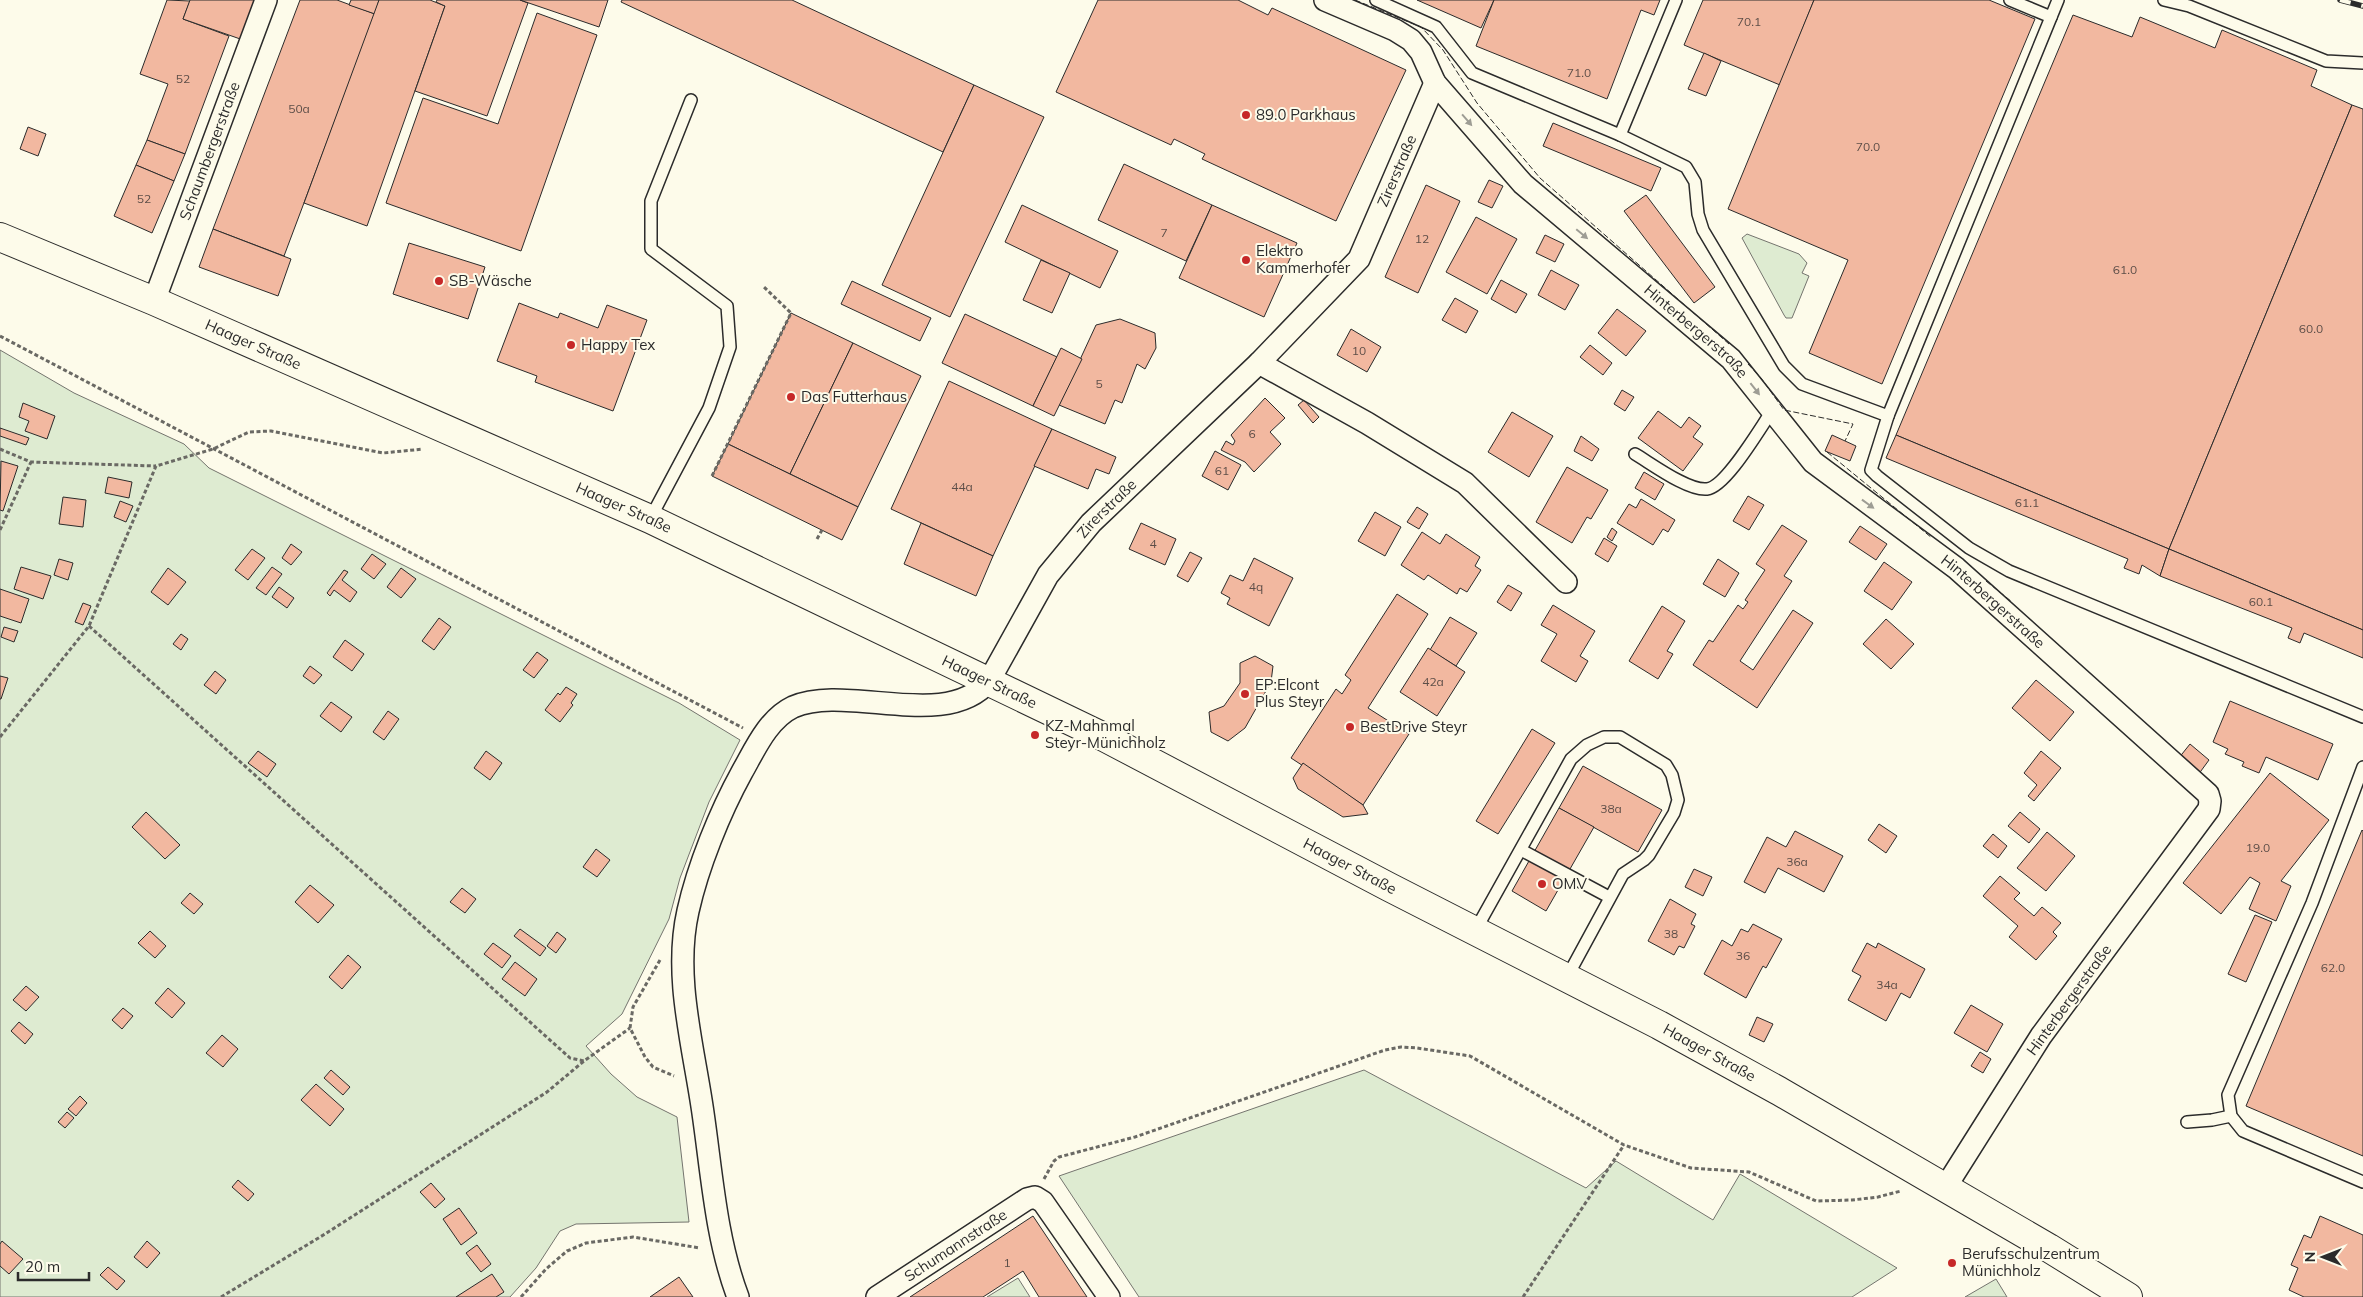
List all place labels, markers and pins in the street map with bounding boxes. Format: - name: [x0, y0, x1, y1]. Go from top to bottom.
- place label: 89.0 Parkhaus: [1256, 105, 1356, 124]
- marker: 89.0 Parkhaus: [1240, 109, 1252, 121]
- place label: Elektro Kammerhofer: [1256, 241, 1351, 277]
- marker: Elektro Kammerhofer: [1240, 254, 1252, 266]
- place label: SB-Wäsche: [449, 271, 532, 290]
- marker: SB-Wäsche: [433, 275, 445, 287]
- place label: Happy Tex: [581, 335, 655, 354]
- marker: Happy Tex: [565, 339, 577, 351]
- place label: Das Futterhaus: [801, 387, 907, 406]
- marker: Das Futterhaus: [785, 391, 797, 403]
- place label: EP:Elcont Plus Steyr: [1255, 675, 1325, 711]
- marker: EP:Elcont Plus Steyr: [1239, 688, 1251, 700]
- place label: KZ-Mahnmal Steyr-Münichholz: [1045, 716, 1166, 752]
- place label: BestDrive Steyr: [1360, 717, 1468, 736]
- marker: BestDrive Steyr: [1344, 721, 1356, 733]
- marker: KZ-Mahnmal Steyr-Münichholz: [1029, 729, 1041, 741]
- place label: OMV: [1552, 874, 1587, 893]
- marker: OMV: [1536, 878, 1548, 890]
- place label: Berufsschulzentrum Münichholz: [1962, 1244, 2100, 1280]
- marker: Berufsschulzentrum Münichholz: [1946, 1257, 1958, 1269]

